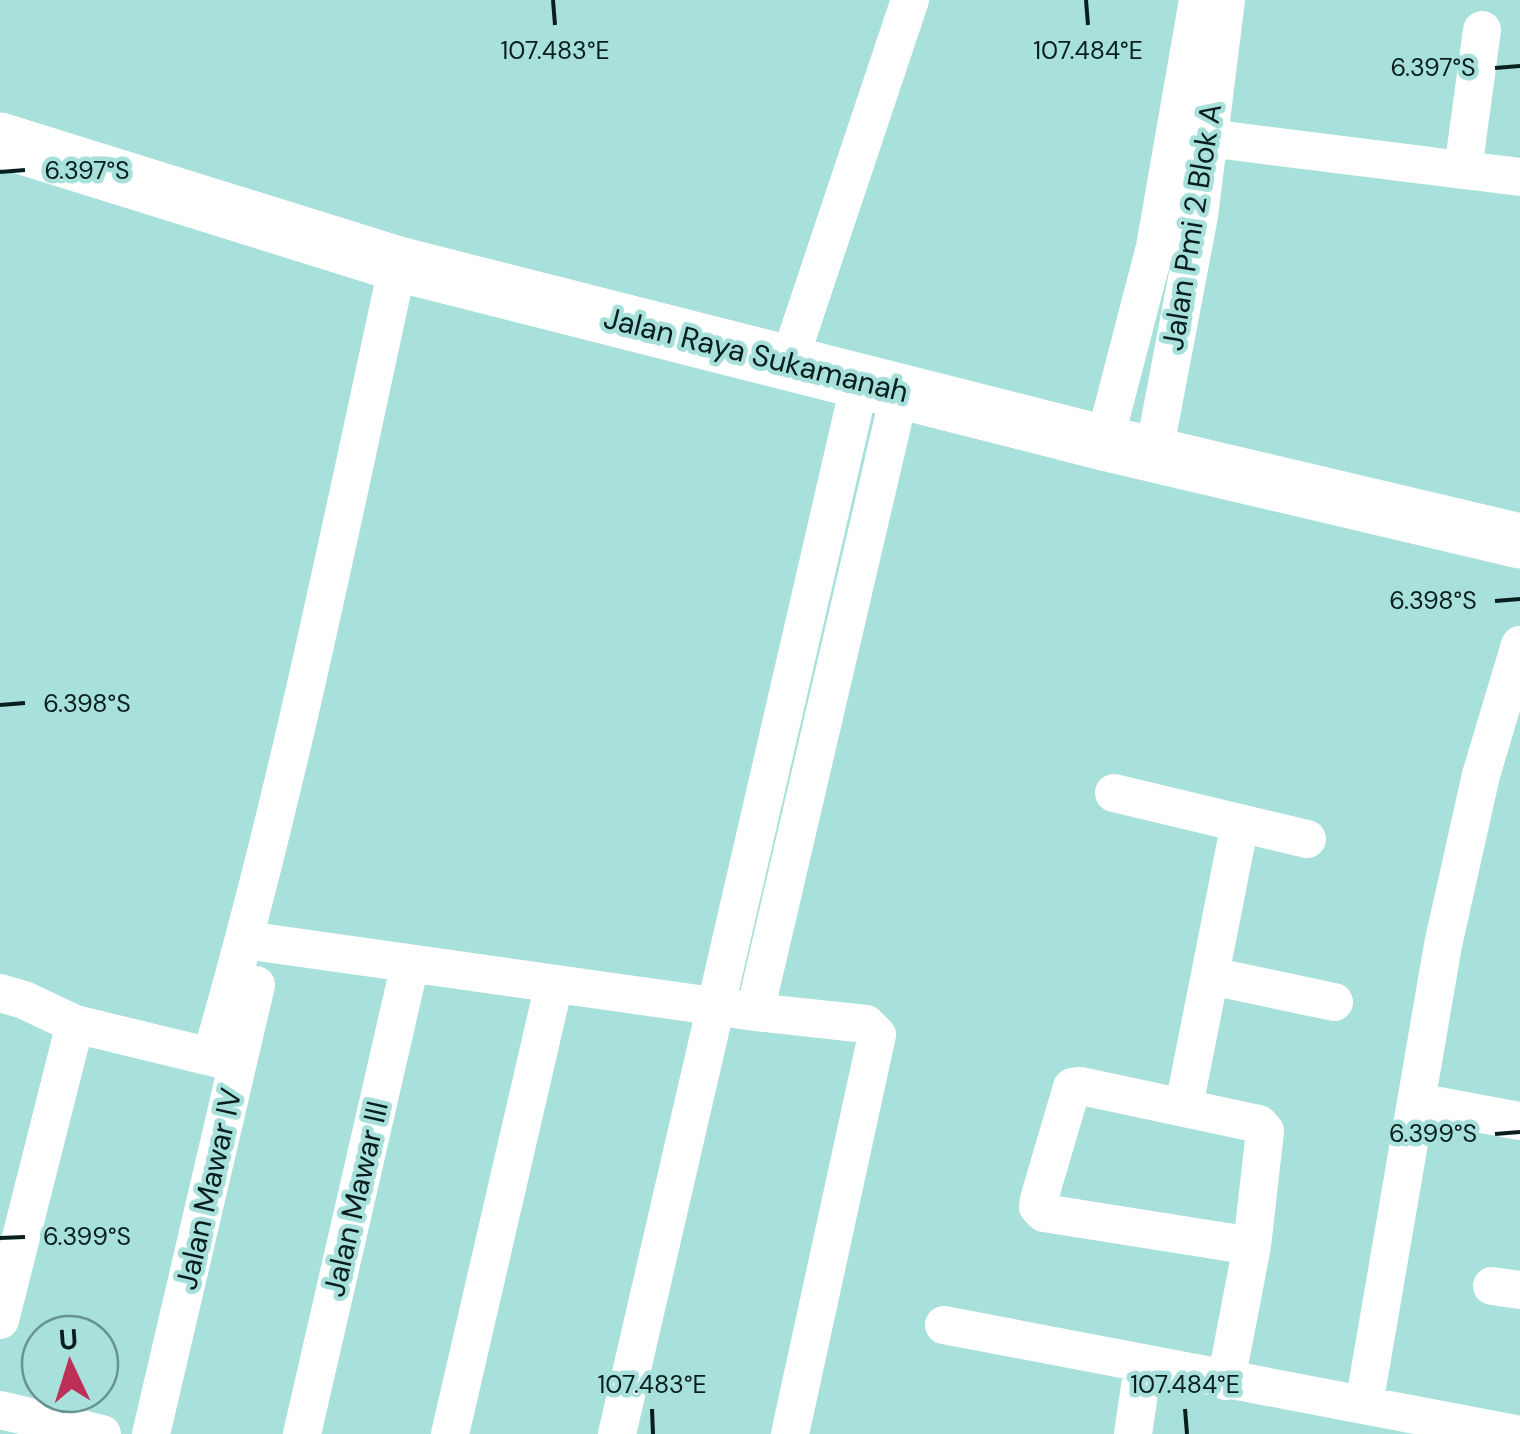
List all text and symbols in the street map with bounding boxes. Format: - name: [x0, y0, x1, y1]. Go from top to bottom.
- text: 107.483°E: [500, 34, 610, 67]
- text: 107.484°E: [1033, 34, 1143, 67]
- text: 6.397°S: [1390, 51, 1476, 84]
- street label: Jalan Pmi 2 Blok A: [1153, 100, 1230, 353]
- text: 6.397°S: [44, 154, 130, 187]
- street label: Jalan Raya Sukamanah: [600, 298, 913, 411]
- text: 6.398°S: [1389, 584, 1477, 617]
- text: 6.398°S: [43, 687, 131, 720]
- street label: Jalan Mawar IV: [166, 1084, 251, 1293]
- street label: Jalan Mawar III: [314, 1097, 397, 1301]
- text: 6.399°S: [1389, 1117, 1477, 1150]
- text: 6.399°S: [43, 1220, 131, 1253]
- north arrow: [20, 1314, 120, 1414]
- text: U: [57, 1320, 79, 1359]
- text: 107.483°E: [597, 1368, 707, 1401]
- text: 107.484°E: [1130, 1368, 1240, 1401]

